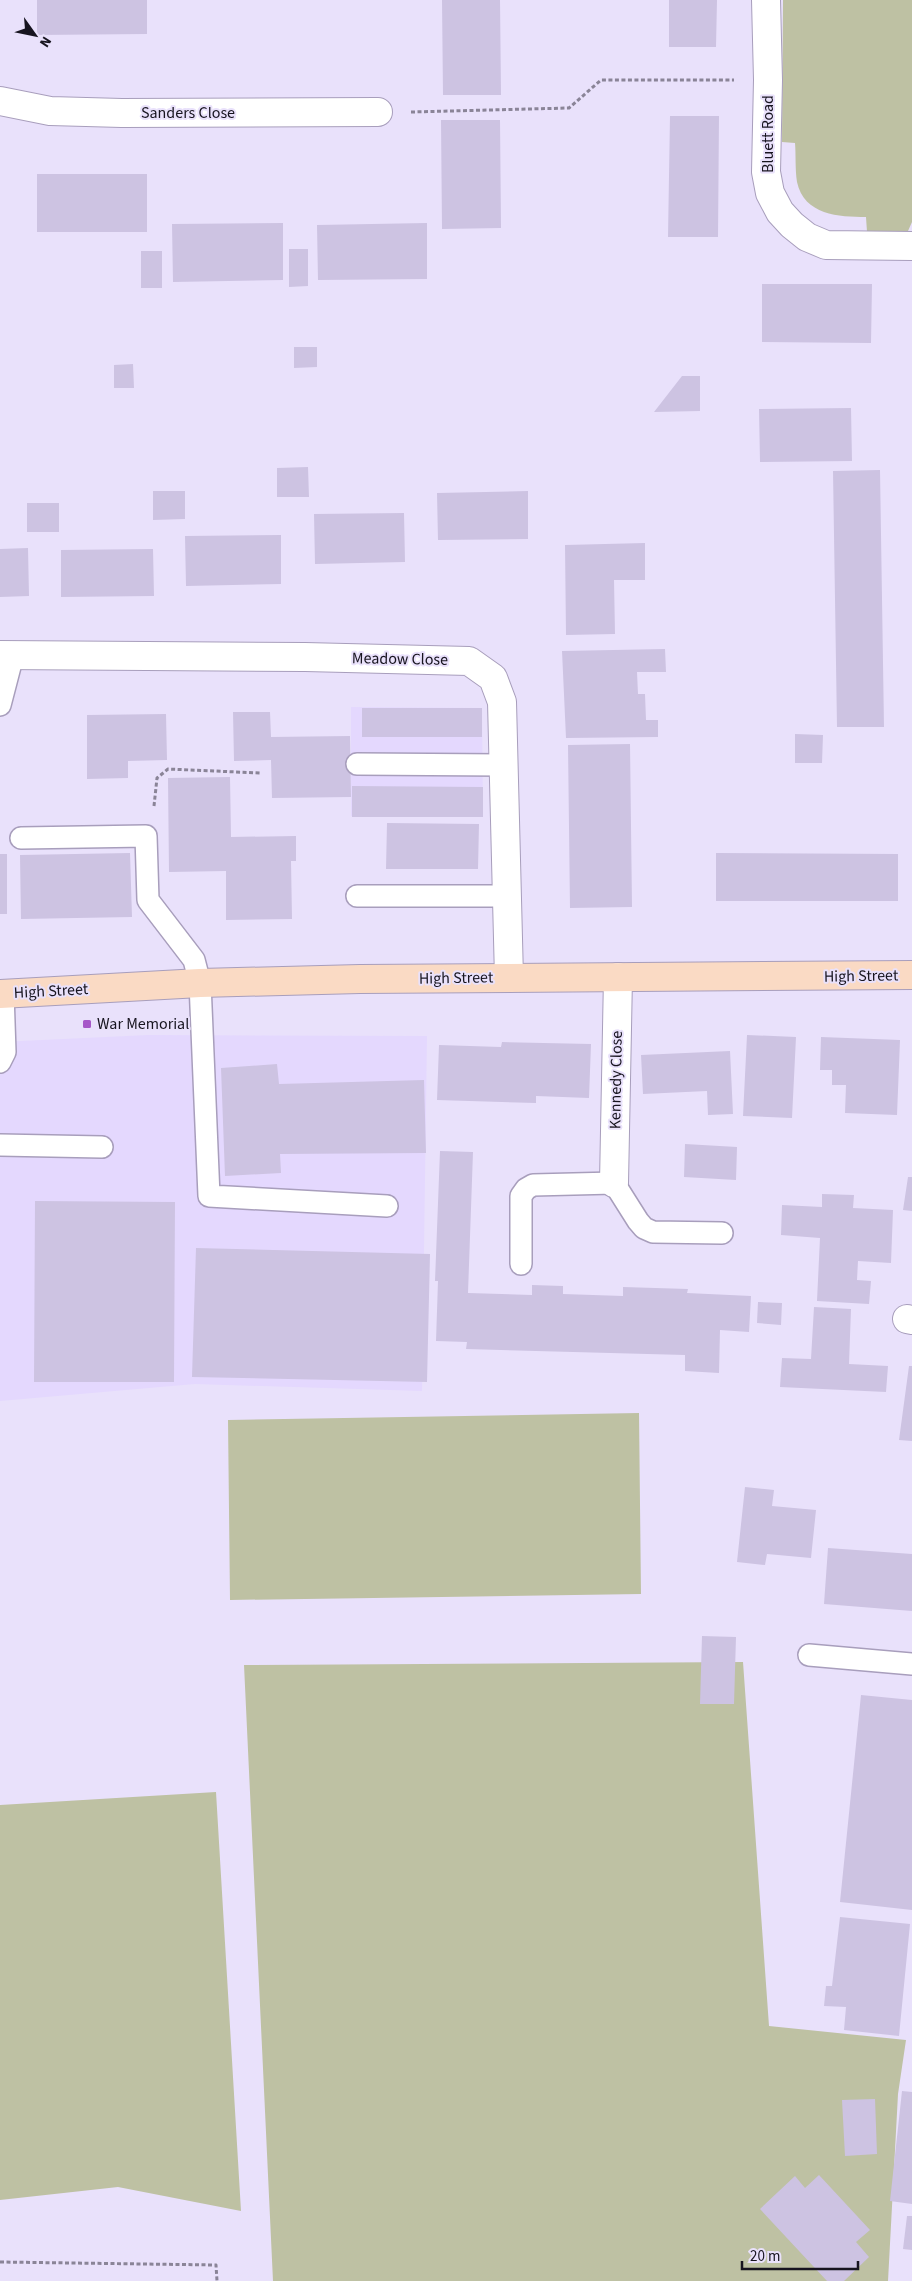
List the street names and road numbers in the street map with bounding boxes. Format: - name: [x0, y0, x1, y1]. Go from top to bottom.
- street label: Bluett Road: [757, 95, 779, 173]
- street label: Sanders Close: [141, 102, 235, 124]
- street label: Meadow Close: [352, 647, 448, 671]
- street label: High Street: [824, 964, 899, 988]
- street label: High Street: [419, 966, 494, 990]
- street label: High Street: [13, 978, 89, 1004]
- street label: Kennedy Close: [604, 1030, 628, 1129]

